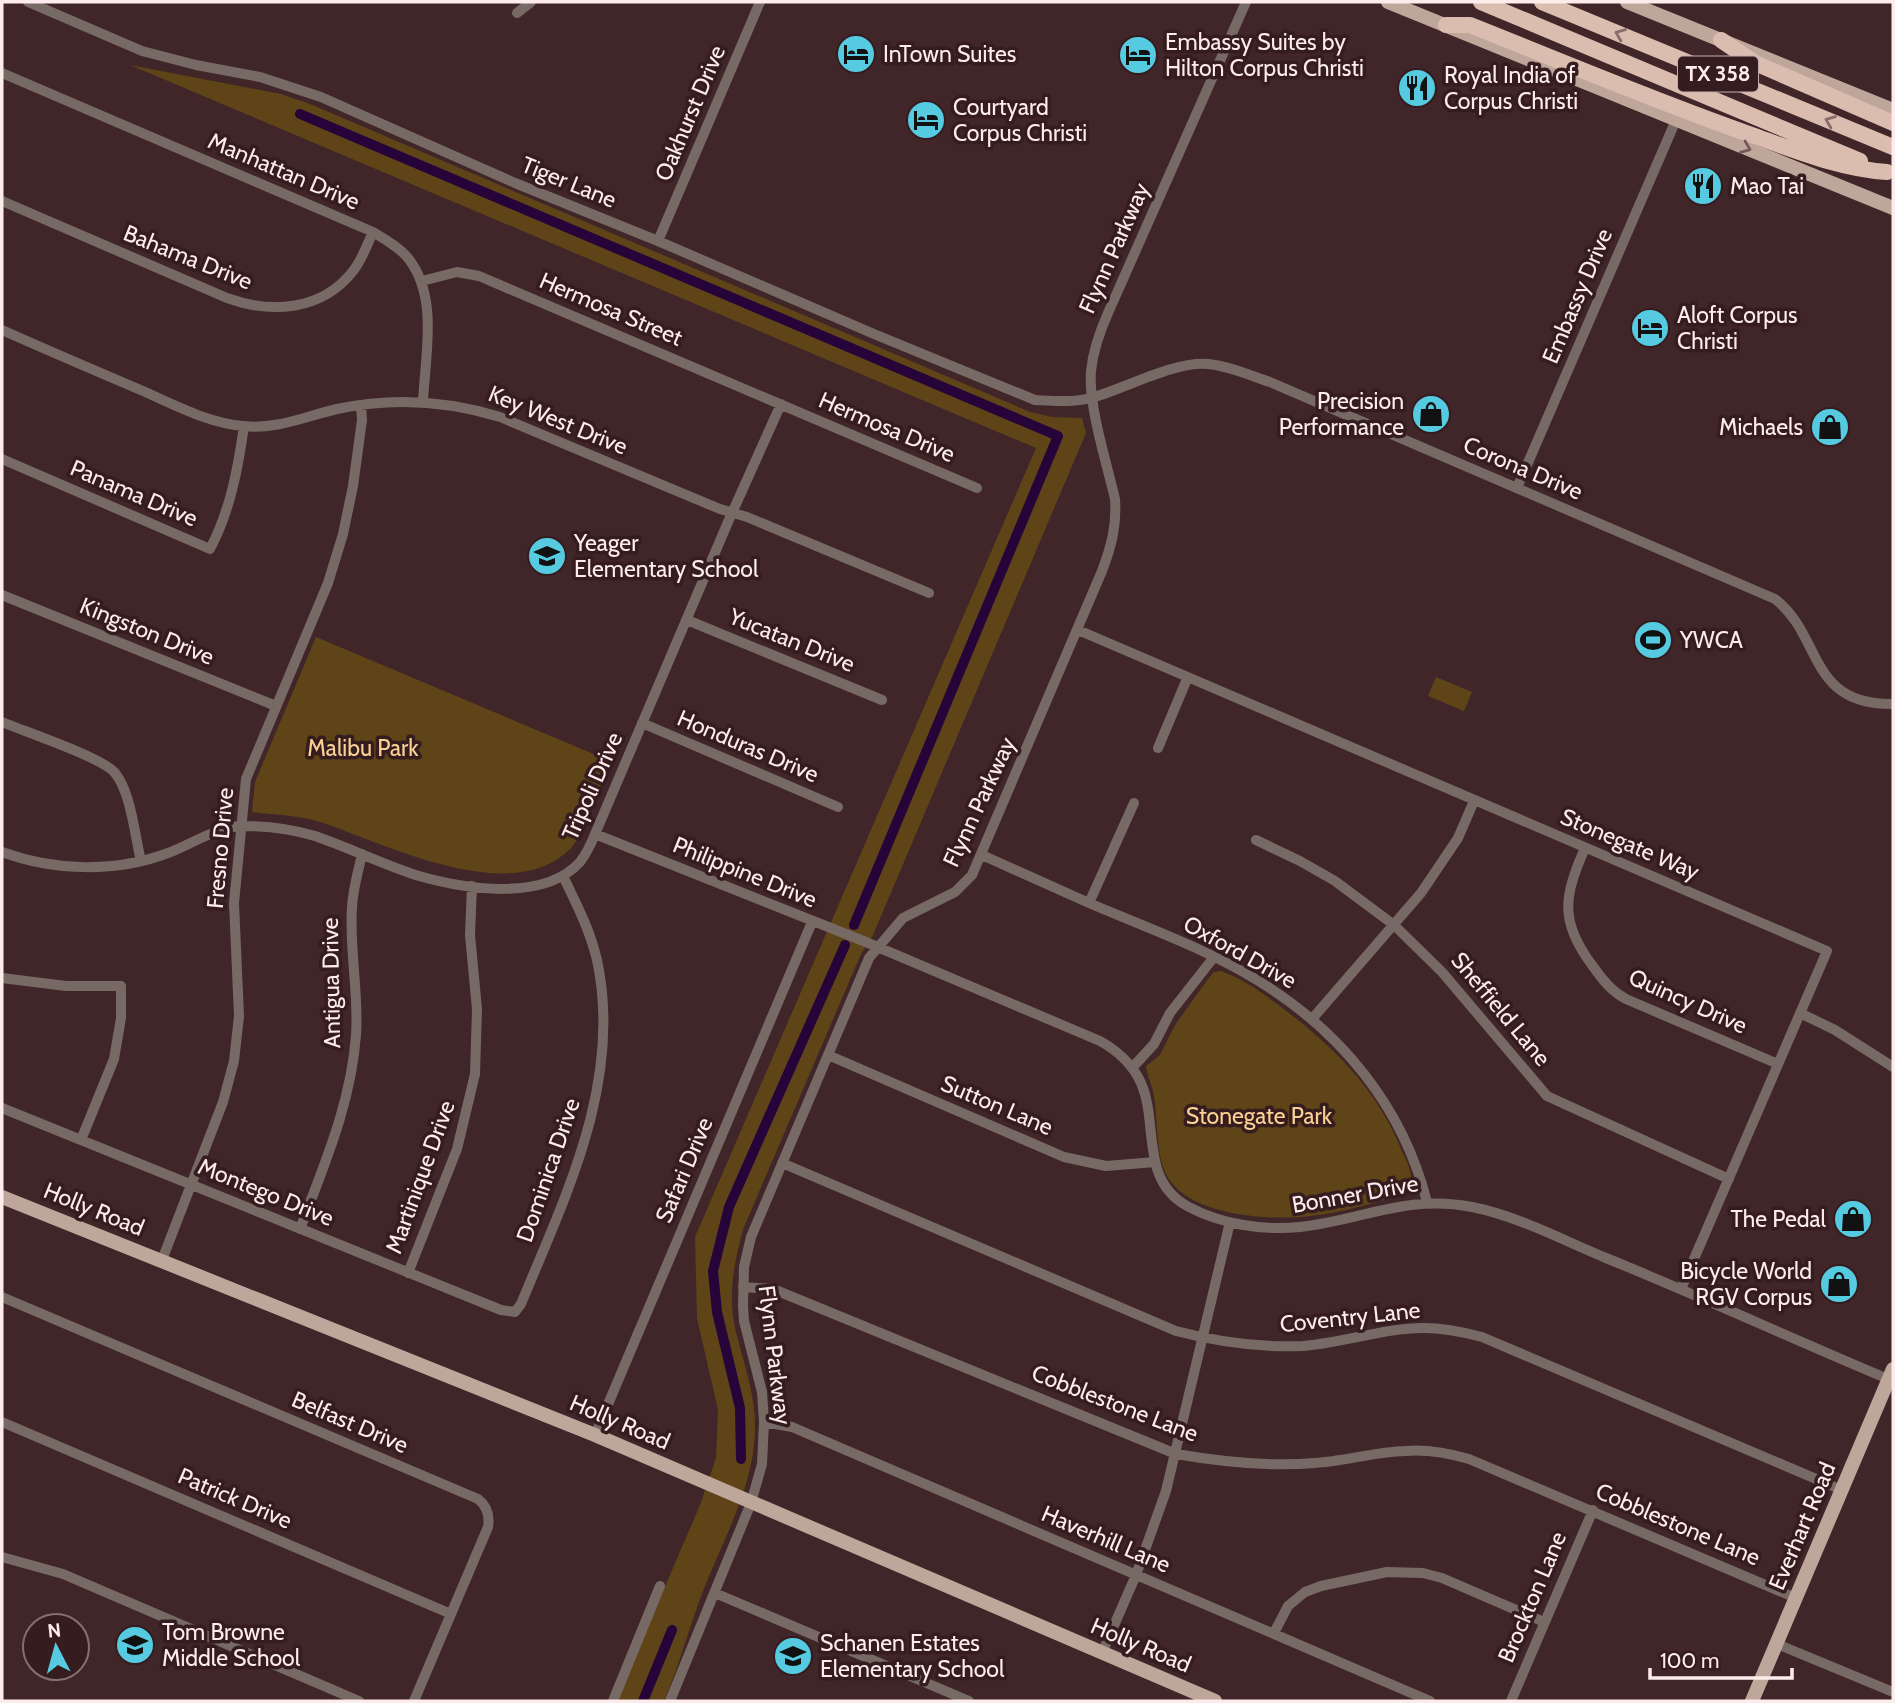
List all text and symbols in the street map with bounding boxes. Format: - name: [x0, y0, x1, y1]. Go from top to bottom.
- place label: Embassy Suites by Hilton Corpus Christi: [1165, 28, 1364, 82]
- one-way arrow: [1615, 28, 1627, 42]
- hotel icon: InTown Suites: [835, 33, 877, 75]
- hotel icon: Embassy Suites by Hilton Corpus Christi: [1117, 34, 1159, 76]
- place label: InTown Suites: [883, 40, 1016, 68]
- street label: Oakhurst Drive: [649, 41, 731, 185]
- road number: TX 358: [1678, 56, 1758, 92]
- place label: Royal India of Corpus Christi: [1444, 61, 1578, 115]
- restaurant icon: Royal India of Corpus Christi: [1396, 67, 1438, 109]
- place label: Courtyard Corpus Christi: [953, 93, 1087, 147]
- hotel icon: Courtyard Corpus Christi: [905, 99, 947, 141]
- one-way arrow: [1825, 115, 1837, 129]
- street label: Manhattan Drive: [204, 126, 364, 216]
- one-way arrow: [1739, 139, 1751, 153]
- street label: Tiger Lane: [517, 150, 621, 214]
- restaurant icon: Mao Tai: [1682, 165, 1724, 207]
- place label: Mao Tai: [1730, 172, 1804, 200]
- street label: Flynn Parkway: [1073, 178, 1155, 318]
- street label: Bahama Drive: [120, 218, 257, 296]
- street label: Embassy Drive: [1536, 224, 1618, 368]
- street label: Hermosa Street: [535, 266, 687, 352]
- place label: Aloft Corpus Christi: [1677, 301, 1798, 355]
- hotel icon: Aloft Corpus Christi: [1629, 307, 1671, 349]
- street label: Key West Drive: [484, 379, 632, 461]
- street label: Hermosa Drive: [815, 386, 959, 468]
- place label: Precision Performance: [1279, 387, 1404, 441]
- shop icon: Precision Performance: [1410, 393, 1452, 435]
- shop icon: Michaels: [1809, 406, 1851, 448]
- place label: Michaels: [1719, 413, 1803, 441]
- street label: Corona Drive: [1459, 430, 1587, 506]
- street label: Panama Drive: [66, 454, 202, 532]
- place label: Yeager Elementary School: [573, 529, 759, 583]
- school or university icon: Yeager Elementary School: [526, 535, 568, 577]
- street label: Kingston Drive: [76, 591, 218, 671]
- street label: Yucatan Drive: [724, 602, 859, 678]
- sports icon: YWCA: [1632, 619, 1674, 661]
- place label: YWCA: [1679, 626, 1743, 654]
- street label: Honduras Drive: [673, 704, 823, 788]
- street label: Tripoli Drive: [556, 728, 628, 844]
- street label: Flynn Parkway: [937, 732, 1021, 871]
- park label: Malibu Park: [307, 734, 419, 762]
- street label: Fresno Drive: [201, 786, 239, 910]
- street label: Stonegate Way: [1556, 802, 1704, 886]
- street label: Philippine Drive: [669, 830, 821, 914]
- street label: Oxford Drive: [1179, 909, 1302, 995]
- street label: Antigua Drive: [316, 917, 346, 1049]
- street label: Sheffield Lane: [1445, 946, 1557, 1072]
- street label: Quincy Drive: [1625, 963, 1752, 1040]
- street label: Sutton Lane: [937, 1069, 1057, 1141]
- street label: Dominica Drive: [510, 1094, 586, 1246]
- street label: Martinique Drive: [379, 1097, 461, 1257]
- park label: Stonegate Park: [1186, 1102, 1333, 1130]
- street label: Safari Drive: [649, 1113, 719, 1227]
- street label: Montego Drive: [194, 1152, 338, 1232]
- street label: Bonner Drive: [1290, 1169, 1421, 1219]
- street label: Holly Road: [40, 1176, 148, 1242]
- shop icon: The Pedal: [1832, 1198, 1874, 1240]
- place label: The Pedal: [1731, 1205, 1827, 1233]
- place label: Bicycle World RGV Corpus: [1680, 1257, 1812, 1311]
- shop icon: Bicycle World RGV Corpus: [1818, 1263, 1860, 1305]
- street label: Flynn Parkway: [753, 1284, 797, 1427]
- street label: Coventry Lane: [1278, 1296, 1422, 1338]
- street label: Cobblestone Lane: [1028, 1358, 1202, 1448]
- street label: Belfast Drive: [288, 1385, 413, 1459]
- street label: Holly Road: [566, 1388, 674, 1456]
- street label: Everhart Road: [1763, 1458, 1841, 1594]
- street label: Patrick Drive: [174, 1461, 296, 1535]
- street label: Cobblestone Lane: [1592, 1477, 1765, 1571]
- street label: Haverhill Lane: [1037, 1499, 1175, 1579]
- street label: Brockton Lane: [1492, 1527, 1572, 1667]
- street label: Holly Road: [1087, 1611, 1195, 1679]
- north arrow: [21, 1612, 91, 1682]
- text: N: [46, 1618, 62, 1643]
- place label: Tom Browne Middle School: [162, 1618, 301, 1672]
- school or university icon: Tom Browne Middle School: [114, 1624, 156, 1666]
- place label: Schanen Estates Elementary School: [820, 1629, 1005, 1683]
- school or university icon: Schanen Estates Elementary School: [772, 1635, 814, 1677]
- scale bar: [1650, 1636, 1792, 1680]
- text: 100 m: [1660, 1648, 1719, 1673]

